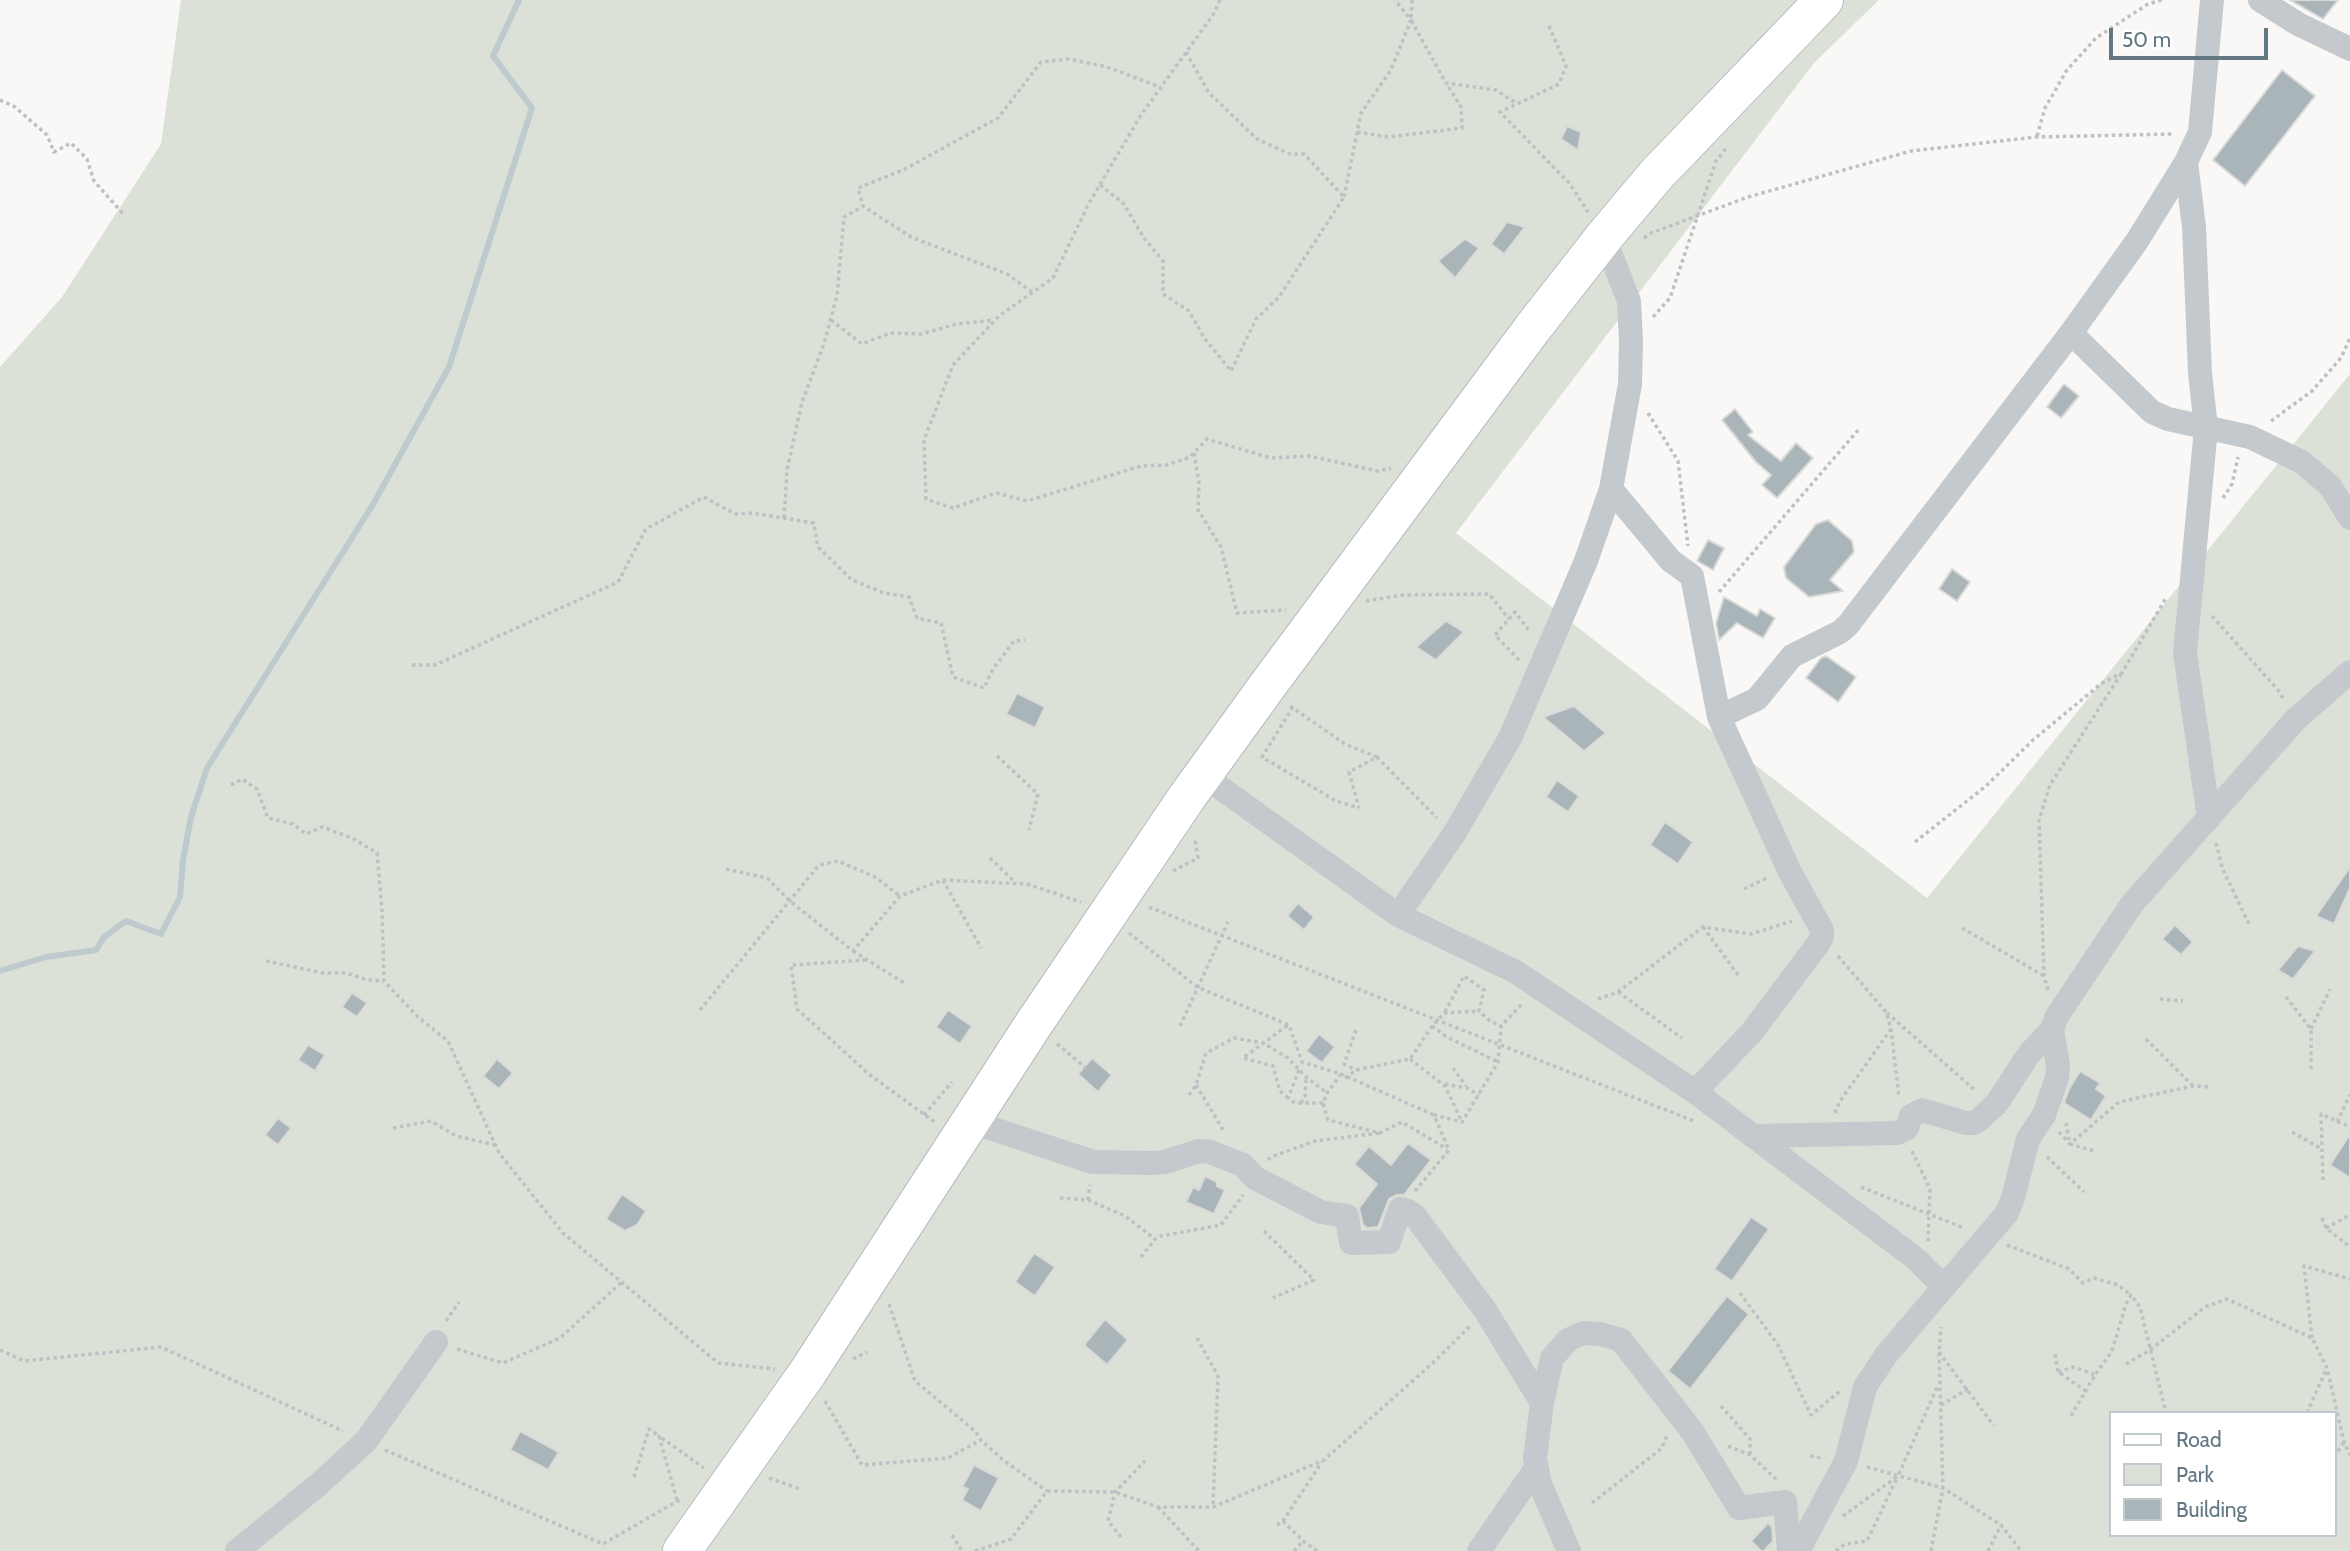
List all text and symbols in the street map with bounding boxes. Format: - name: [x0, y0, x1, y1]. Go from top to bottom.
- scale bar: [2112, 14, 2271, 58]
- text: 50 m: [2122, 27, 2171, 52]
- legend: [2108, 1411, 2336, 1537]
- text: Road: [2176, 1427, 2222, 1452]
- text: Park: [2176, 1462, 2214, 1487]
- text: Building: [2176, 1497, 2247, 1522]

